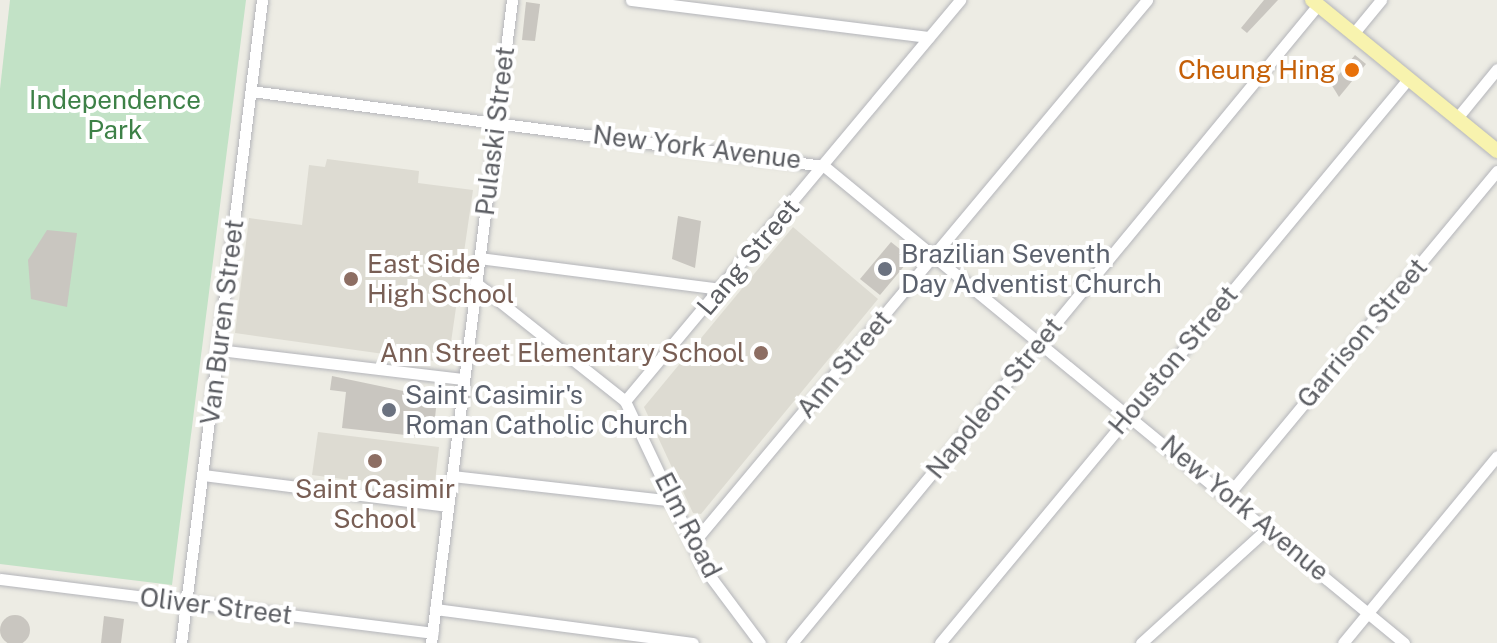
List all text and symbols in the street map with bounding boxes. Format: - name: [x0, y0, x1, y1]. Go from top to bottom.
- street label: Pulaski Street: [469, 45, 521, 217]
- place label: Cheung Hing: [1178, 54, 1336, 86]
- marker: Cheung Hing: [1343, 61, 1361, 79]
- park label: Independence Park: [29, 84, 201, 146]
- street label: New York Avenue: [591, 119, 803, 175]
- street label: Lang Street: [690, 192, 806, 322]
- street label: Van Buren Street: [194, 218, 250, 426]
- place label: Brazilian Seventh Day Adventist Church: [901, 238, 1162, 300]
- place label: East Side High School: [367, 248, 514, 310]
- street label: Garrison Street: [1290, 252, 1434, 414]
- marker: Brazilian Seventh Day Adventist Church: [876, 260, 894, 278]
- marker: East Side High School: [342, 270, 360, 288]
- street label: Houston Street: [1102, 279, 1244, 441]
- street label: Ann Street: [790, 304, 898, 424]
- street label: Napoleon Street: [920, 311, 1068, 485]
- place label: Ann Street Elementary School: [380, 337, 745, 369]
- marker: Ann Street Elementary School: [752, 344, 770, 362]
- place label: Saint Casimir's Roman Catholic Church: [405, 379, 688, 440]
- marker: Saint Casimir's Roman Catholic Church: [380, 401, 398, 419]
- street label: New York Avenue: [1155, 429, 1335, 587]
- marker: Saint Casimir School: [366, 452, 384, 470]
- street label: Elm Road: [648, 467, 728, 583]
- place label: Saint Casimir School: [295, 473, 455, 534]
- street label: Oliver Street: [138, 581, 294, 631]

